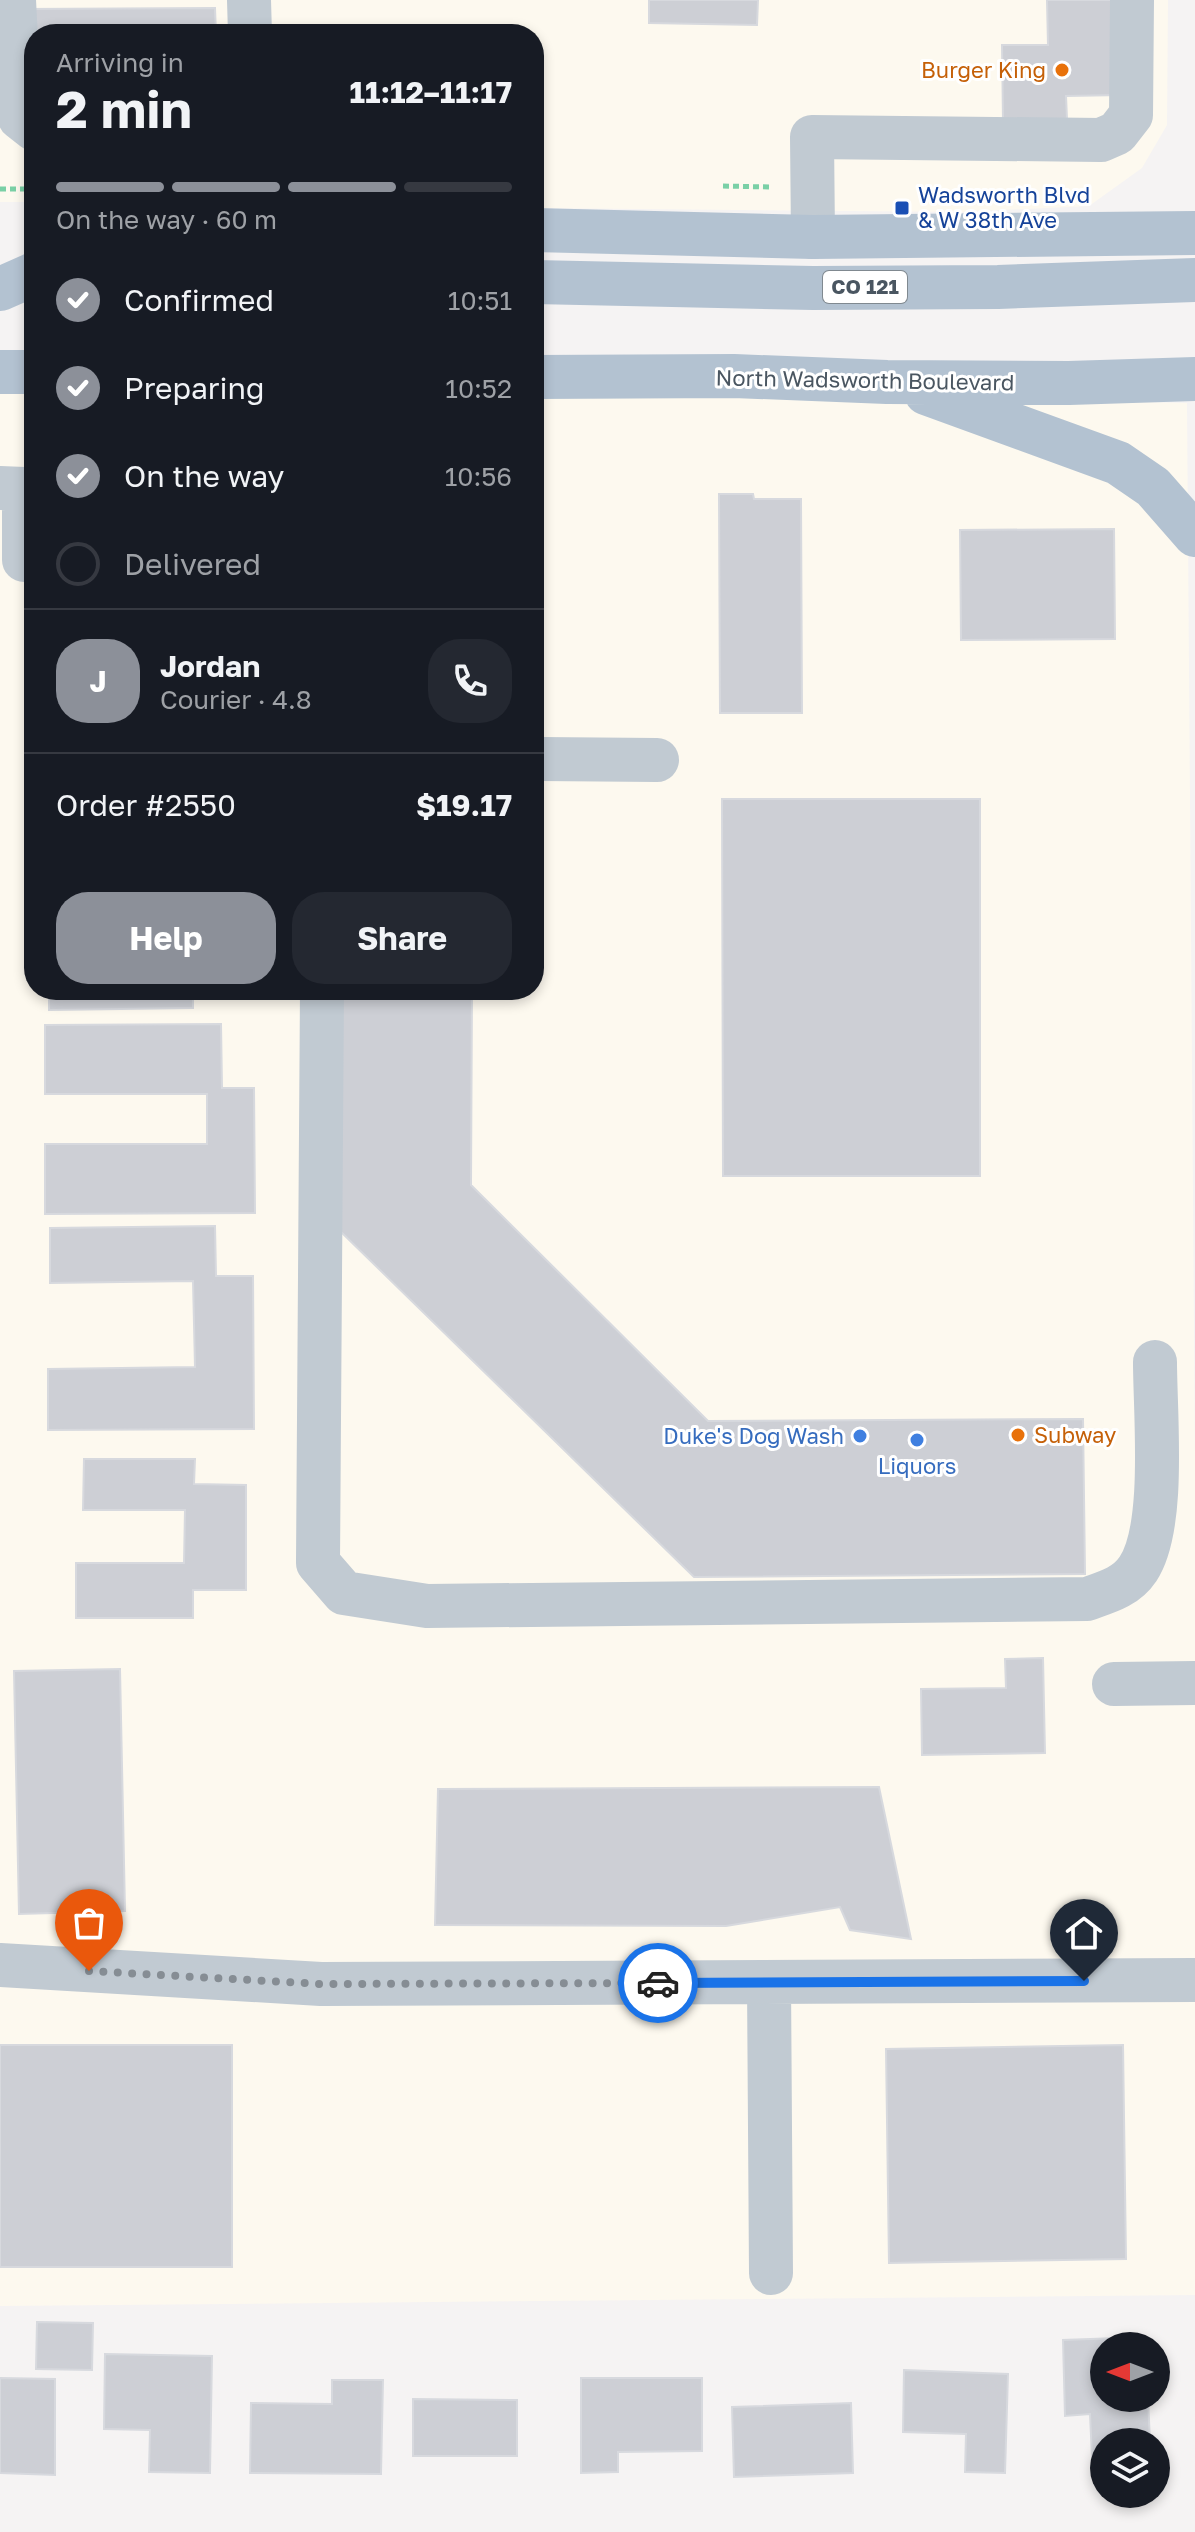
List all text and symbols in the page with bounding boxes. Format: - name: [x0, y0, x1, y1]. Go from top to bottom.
- text: Arriving in: [56, 47, 184, 78]
- place label: Burger King: [921, 56, 1046, 83]
- marker: Burger King: [1053, 61, 1071, 79]
- text: 11:12–11:17: [350, 74, 512, 110]
- text: 2 min: [56, 77, 192, 139]
- place label: Wadsworth Blvd & W 38th Ave: [918, 181, 1090, 233]
- marker: Wadsworth Blvd & W 38th Ave: [893, 199, 911, 217]
- text: On the way · 60 m: [56, 204, 277, 235]
- road number: CO 121: [823, 271, 907, 303]
- icon: check: [56, 278, 100, 322]
- text: Confirmed: [124, 282, 274, 318]
- text: 10:51: [448, 285, 512, 316]
- street label: North Wadsworth Boulevard: [715, 363, 1015, 396]
- icon: check: [56, 366, 100, 410]
- text: Preparing: [124, 370, 265, 406]
- text: 10:52: [445, 373, 512, 404]
- icon: check: [56, 454, 100, 498]
- text: On the way: [124, 458, 284, 494]
- text: 10:56: [445, 461, 512, 492]
- text: Delivered: [124, 546, 261, 582]
- button: phone: [428, 639, 512, 723]
- text: Jordan: [160, 648, 260, 684]
- text: J: [89, 663, 107, 699]
- text: Courier · 4.8: [160, 684, 312, 715]
- text: Order #2550: [56, 787, 236, 823]
- text: $19.17: [416, 787, 512, 823]
- button: Help: [56, 892, 276, 984]
- button: Share: [292, 892, 512, 984]
- place label: Subway: [1034, 1421, 1116, 1448]
- place label: Duke's Dog Wash: [663, 1422, 844, 1449]
- marker: Subway: [1009, 1426, 1027, 1444]
- marker: Duke's Dog Wash: [851, 1427, 869, 1445]
- marker: Liquors: [908, 1431, 926, 1449]
- place label: Liquors: [878, 1452, 956, 1479]
- pin: [55, 1889, 123, 1971]
- pin: [1050, 1899, 1118, 1981]
- icon: bag: [67, 1901, 111, 1945]
- icon: home: [1062, 1911, 1106, 1955]
- courier: [618, 1943, 698, 2023]
- icon: car: [636, 1961, 680, 2005]
- north arrow: [1090, 2332, 1170, 2412]
- map controls: [1090, 2332, 1170, 2508]
- button: layers: [1090, 2428, 1170, 2508]

